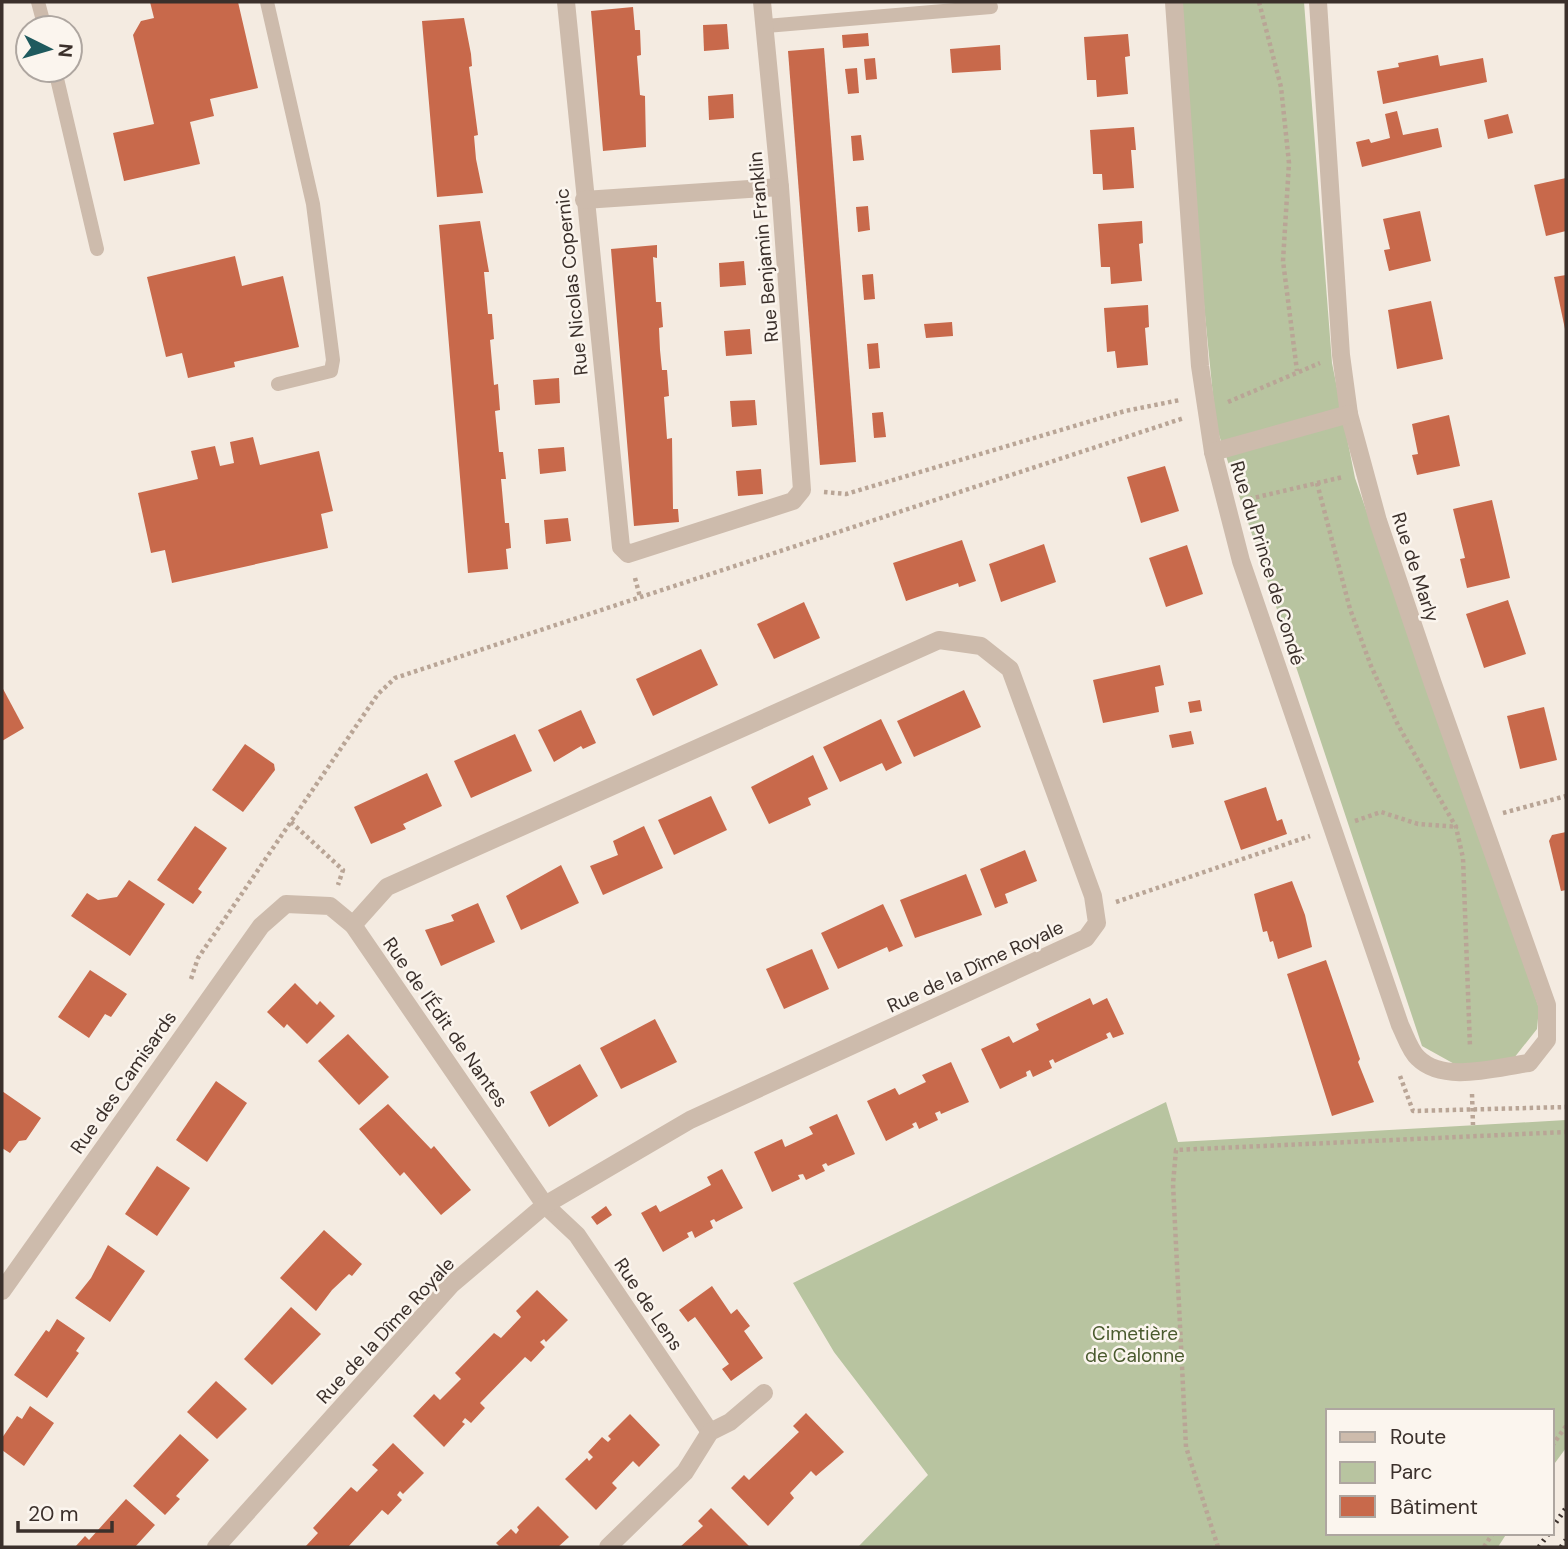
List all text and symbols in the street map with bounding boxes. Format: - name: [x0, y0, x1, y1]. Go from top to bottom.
- north arrow: [14, 14, 84, 84]
- text: N: [52, 42, 78, 58]
- street label: Rue Benjamin Franklin: [743, 151, 784, 343]
- street label: Rue Nicolas Copernic: [549, 187, 594, 377]
- street label: Rue du Prince de Condé: [1225, 458, 1311, 668]
- street label: Rue de Marly: [1386, 509, 1445, 626]
- street label: Rue de la Dîme Royale: [883, 915, 1068, 1018]
- street label: Rue de l'Édit de Nantes: [377, 932, 514, 1112]
- street label: Rue des Camisards: [65, 1006, 182, 1159]
- street label: Rue de la Dîme Royale: [311, 1252, 460, 1409]
- street label: Rue de Lens: [608, 1253, 689, 1355]
- park label: Cimetière de Calonne: [1085, 1321, 1185, 1368]
- legend: [1326, 1409, 1554, 1535]
- text: Route: [1390, 1423, 1446, 1451]
- text: Parc: [1390, 1458, 1433, 1486]
- scale bar: [18, 1490, 112, 1534]
- text: Bâtiment: [1390, 1493, 1478, 1521]
- text: 20 m: [28, 1500, 79, 1528]

